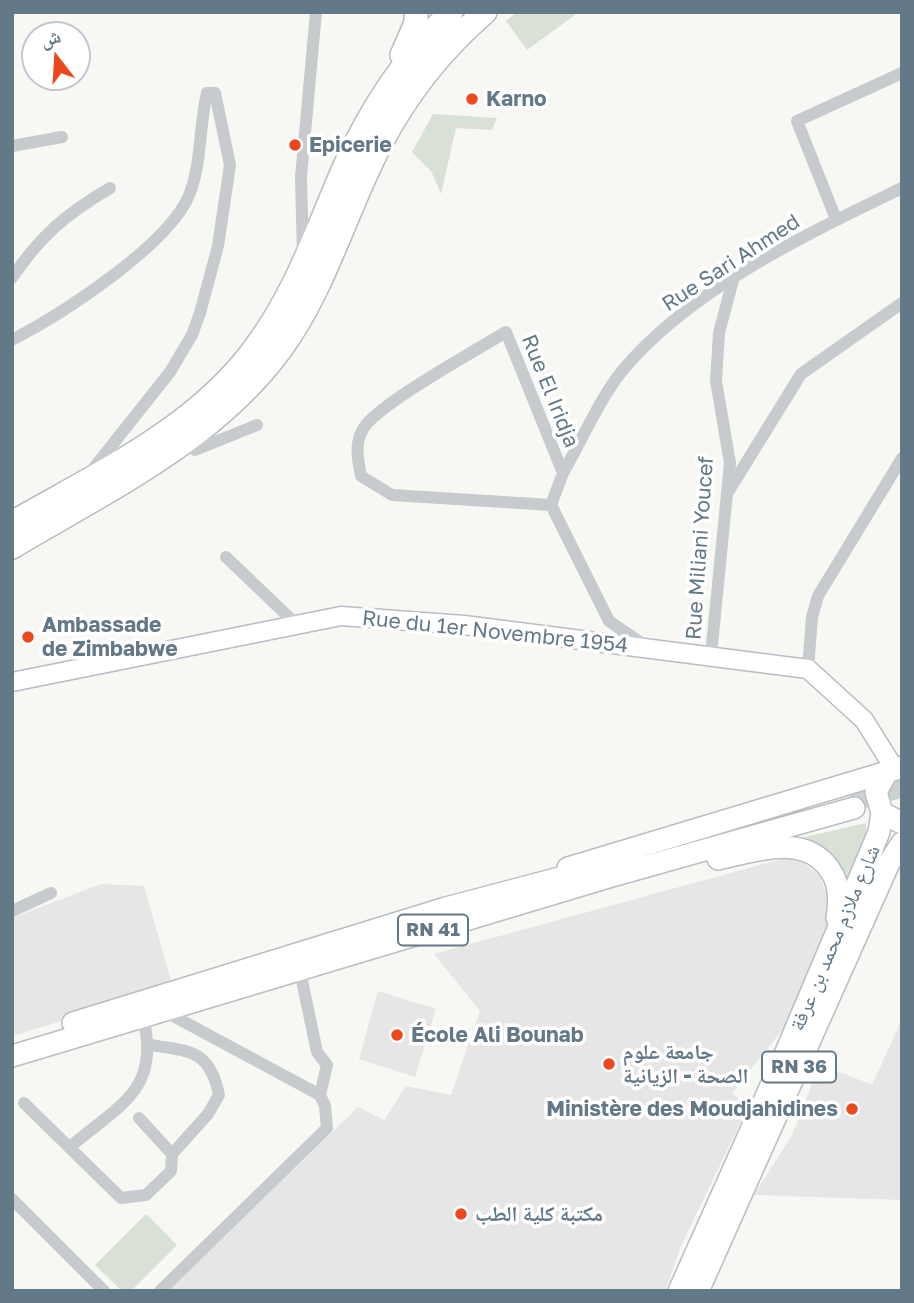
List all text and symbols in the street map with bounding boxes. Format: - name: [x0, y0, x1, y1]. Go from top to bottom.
- north arrow: [21, 21, 91, 91]
- text: ش: [37, 23, 63, 51]
- place label: Karno: [486, 86, 547, 112]
- marker: Karno: [464, 91, 480, 107]
- place label: Epicerie: [309, 132, 392, 158]
- marker: Epicerie: [287, 137, 303, 153]
- street label: Rue Sari Ahmed: [657, 209, 805, 317]
- street label: Rue El Iridja: [516, 331, 584, 451]
- street label: Rue Miliani Youcef: [681, 455, 719, 641]
- street label: Rue du 1er Novembre 1954: [361, 606, 629, 658]
- place label: Ambassade de Zimbabwe: [42, 612, 178, 662]
- marker: Ambassade de Zimbabwe: [20, 629, 36, 645]
- street label: شارع ملازم محمد بن عرفة: [784, 841, 886, 1035]
- road number: RN 41: [398, 914, 468, 946]
- place label: École Ali Bounab: [411, 1022, 584, 1048]
- marker: École Ali Bounab: [389, 1027, 405, 1043]
- place label: جامعة علوم الصحة - الزيانية: [623, 1039, 749, 1089]
- road number: RN 36: [762, 1051, 836, 1082]
- marker: جامعة علوم الصحة - الزيانية: [601, 1056, 617, 1072]
- place label: Ministère des Moudjahidines: [546, 1096, 838, 1122]
- marker: Ministère des Moudjahidines: [844, 1101, 860, 1117]
- place label: مكتبة كلية الطب: [475, 1201, 603, 1227]
- marker: مكتبة كلية الطب: [453, 1206, 469, 1222]

